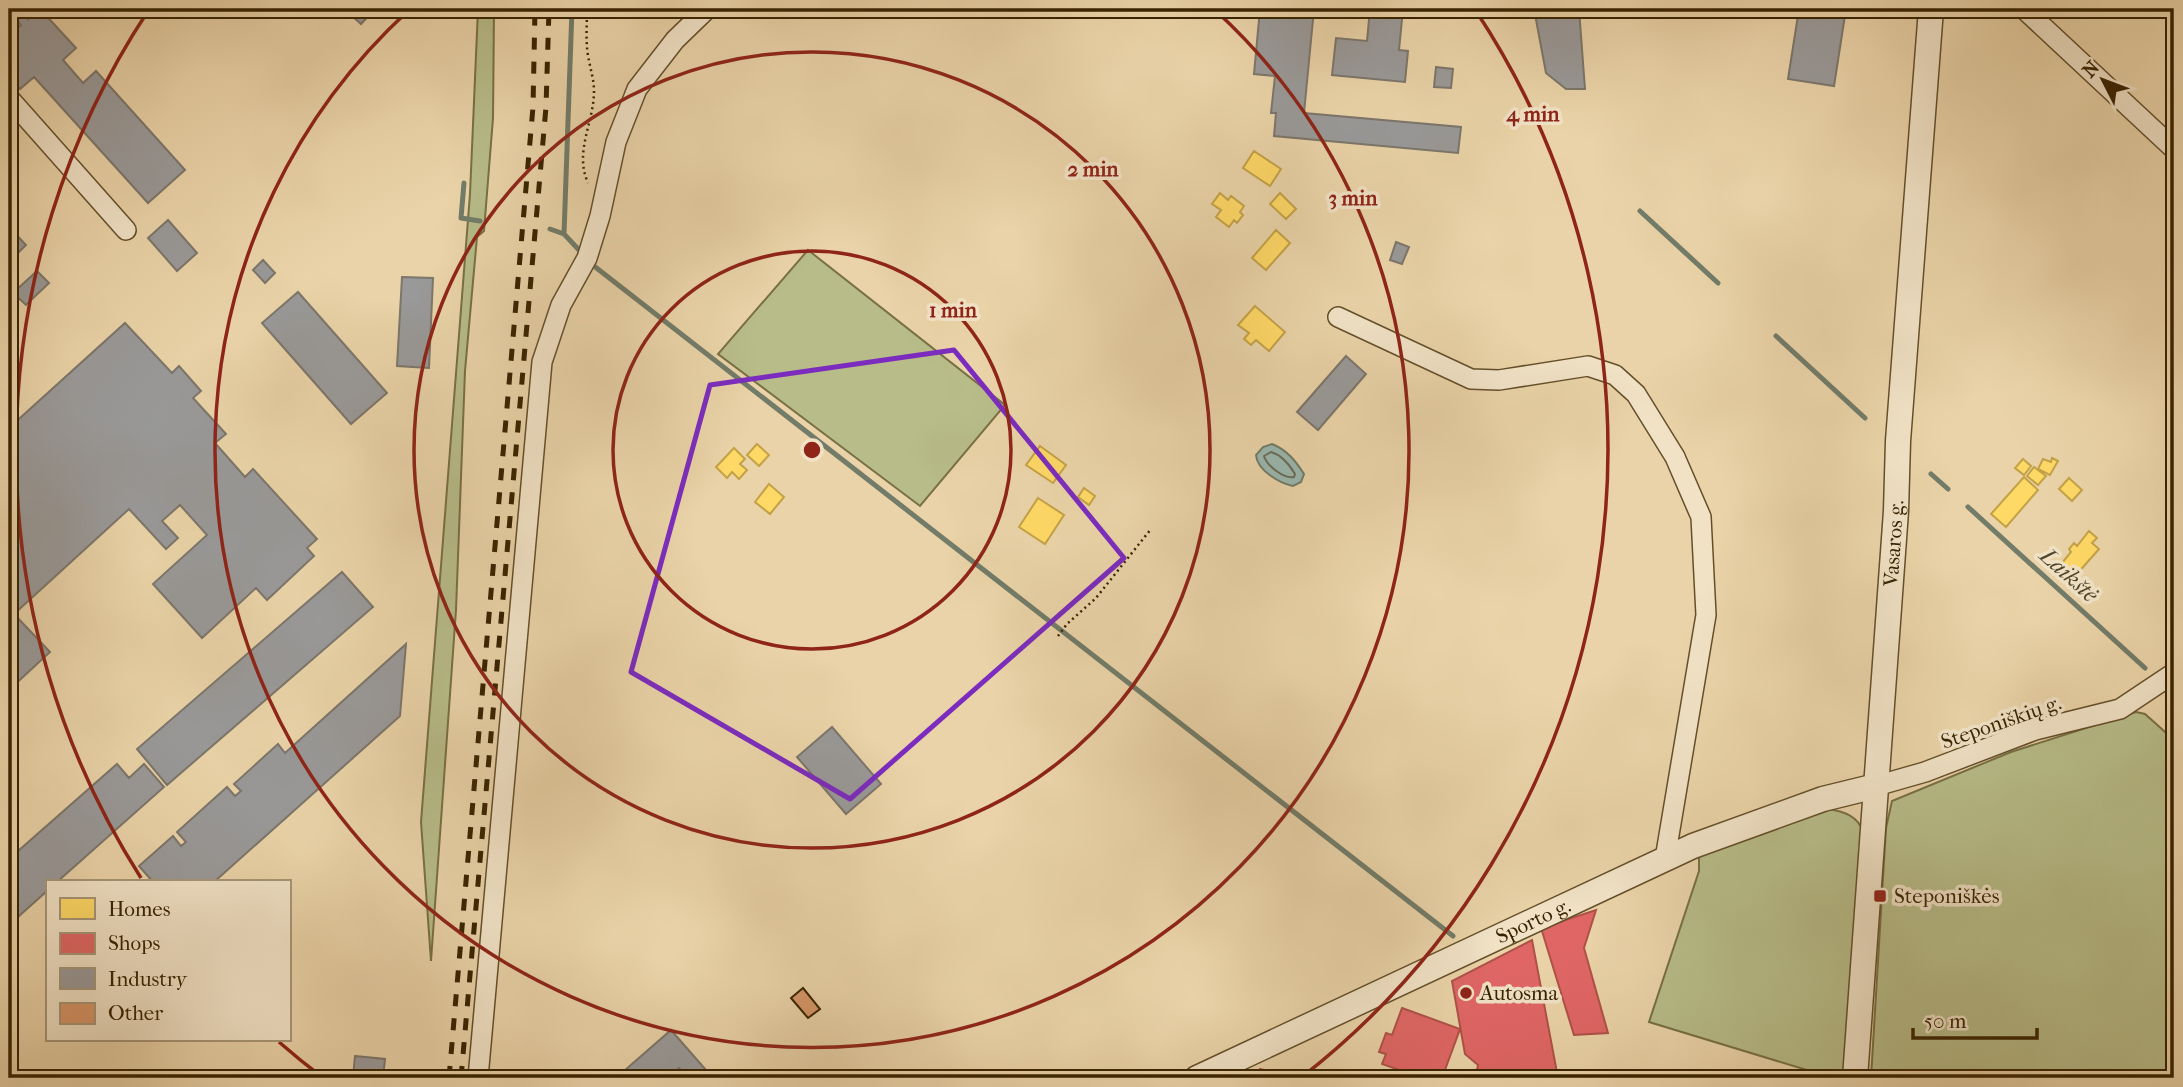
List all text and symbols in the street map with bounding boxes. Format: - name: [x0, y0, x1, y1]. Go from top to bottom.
- north arrow: [2068, 46, 2138, 116]
- text: N: [2078, 56, 2104, 82]
- text: 4 min: [1506, 102, 1560, 127]
- text: 2 min: [1067, 157, 1119, 181]
- text: 3 min: [1329, 186, 1378, 210]
- text: 1 min: [929, 298, 978, 322]
- centre of rings: [800, 438, 824, 462]
- street label: Vasaros g.: [1878, 500, 1908, 588]
- water label: Laikštė: [2033, 541, 2104, 608]
- street label: Steponiškių g.: [1938, 690, 2064, 754]
- legend: [46, 880, 290, 1042]
- place label: Steponiškės: [1894, 884, 2000, 908]
- marker: Steponiškės: [1872, 888, 1888, 904]
- street label: Sporto g.: [1492, 893, 1574, 949]
- text: Homes: [108, 897, 171, 921]
- text: Shops: [108, 931, 161, 955]
- text: Industry: [108, 967, 188, 991]
- place label: Autosma: [1479, 981, 1559, 1005]
- marker: Autosma: [1458, 985, 1474, 1001]
- scale bar: [1913, 996, 2038, 1040]
- text: Other: [108, 1001, 163, 1025]
- text: 50 m: [1924, 1009, 1967, 1033]

